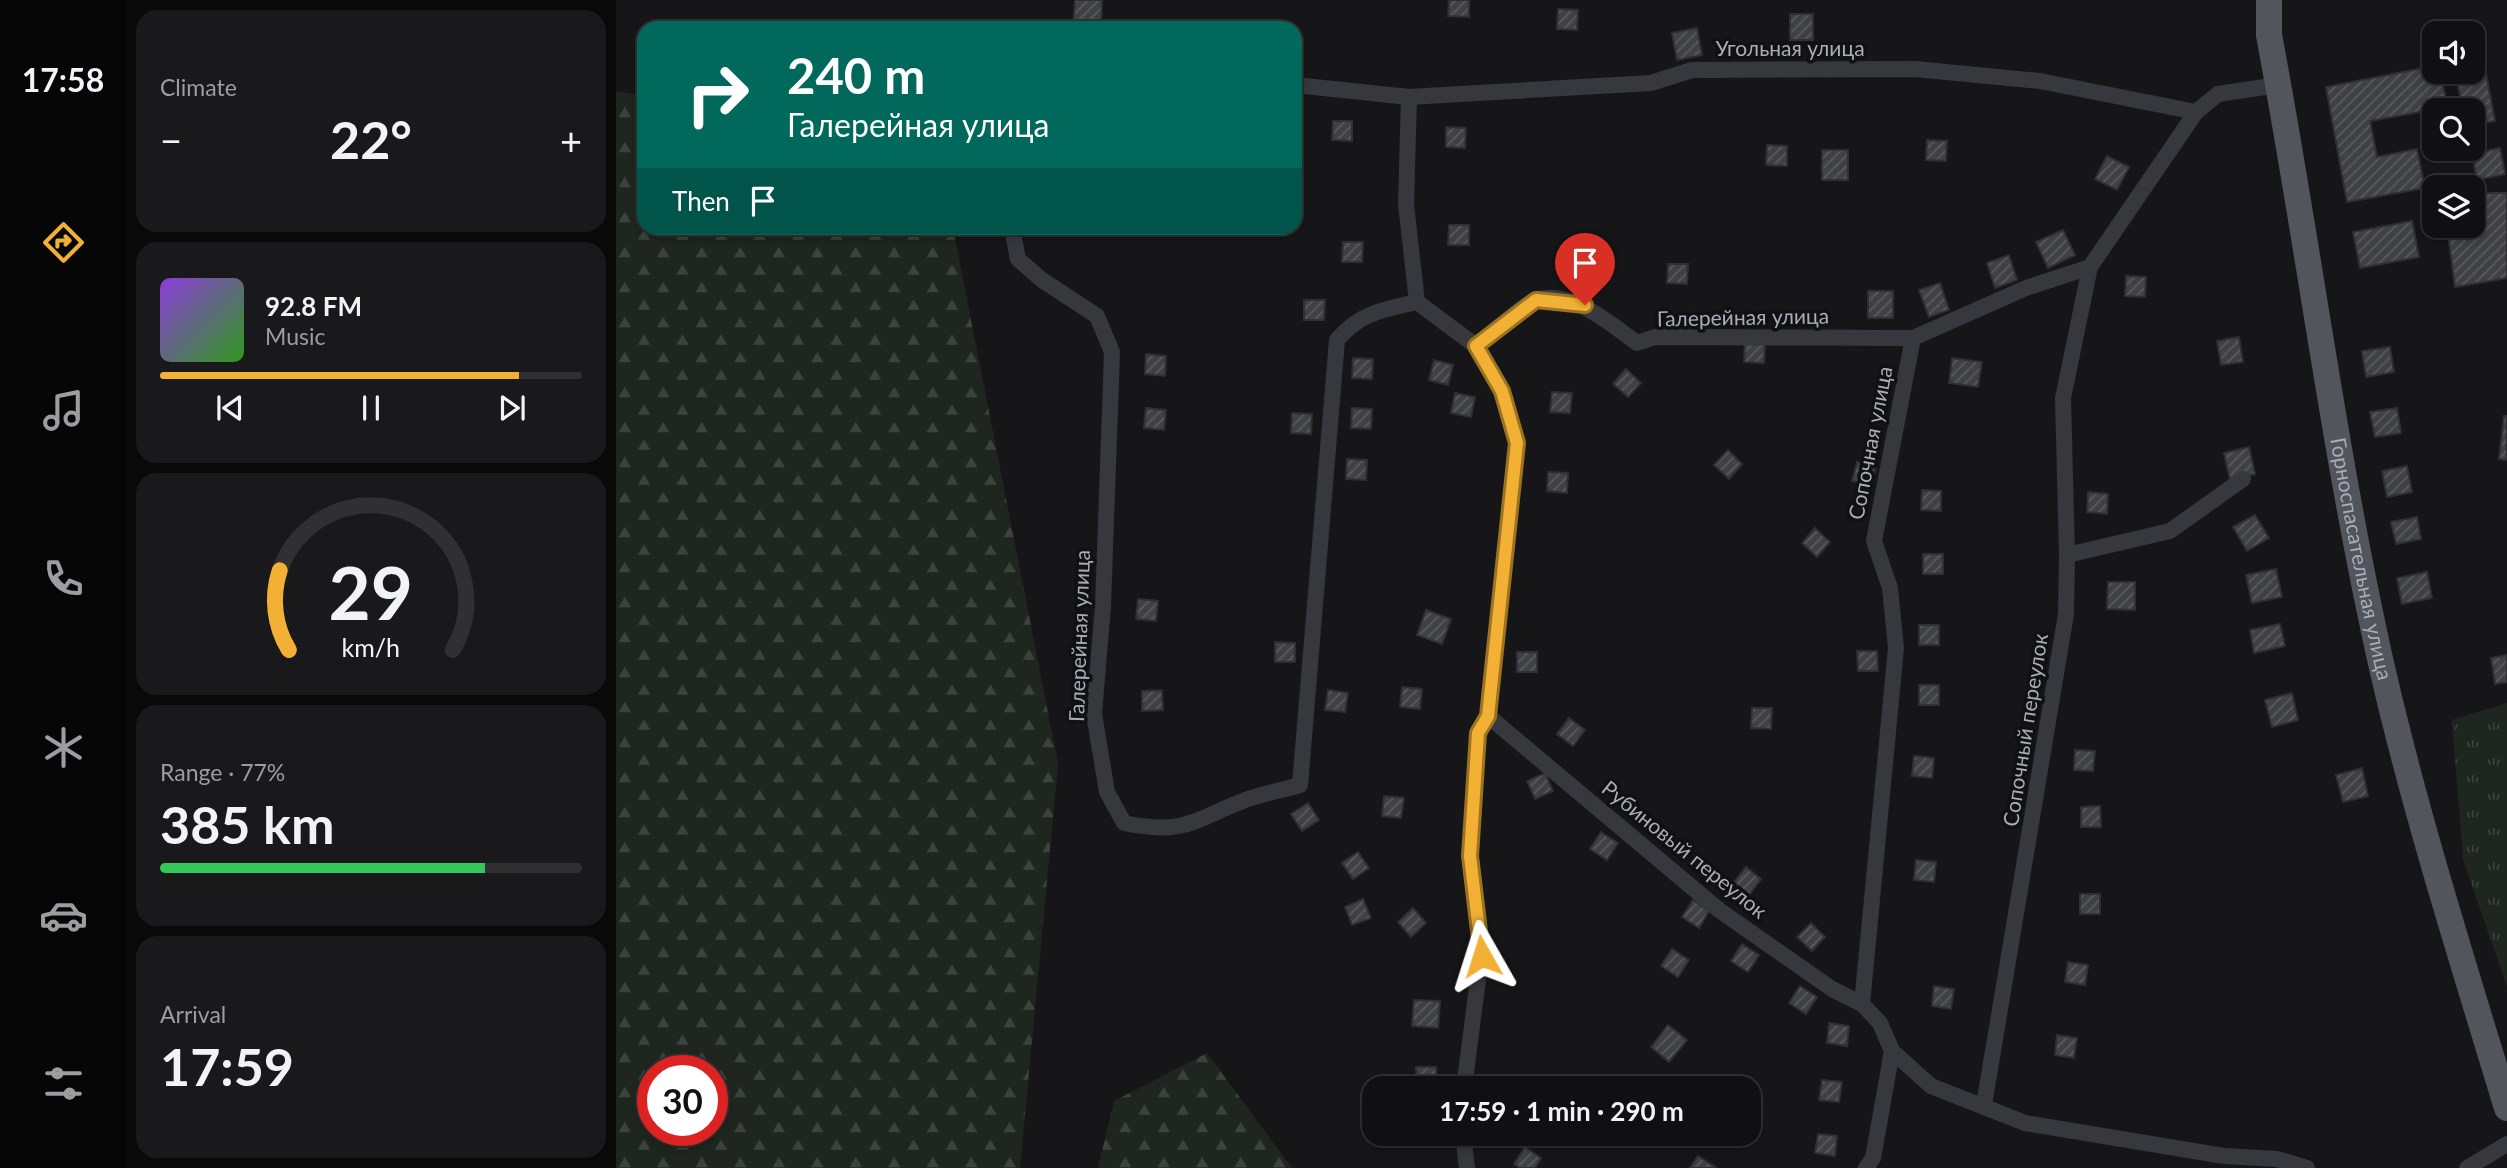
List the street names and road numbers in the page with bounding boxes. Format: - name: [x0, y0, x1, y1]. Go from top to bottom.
- street label: Угольная улица: [1715, 35, 1865, 60]
- street label: Галерейная улица: [1657, 302, 1829, 331]
- street label: Сопочная улица: [1842, 364, 1897, 521]
- street label: Горноспасательная улица: [2326, 436, 2398, 682]
- street label: Галерейная улица: [1063, 549, 1094, 722]
- street label: Сопочный переулок: [1997, 631, 2052, 828]
- street label: Рубиновый переулок: [1597, 775, 1773, 923]

